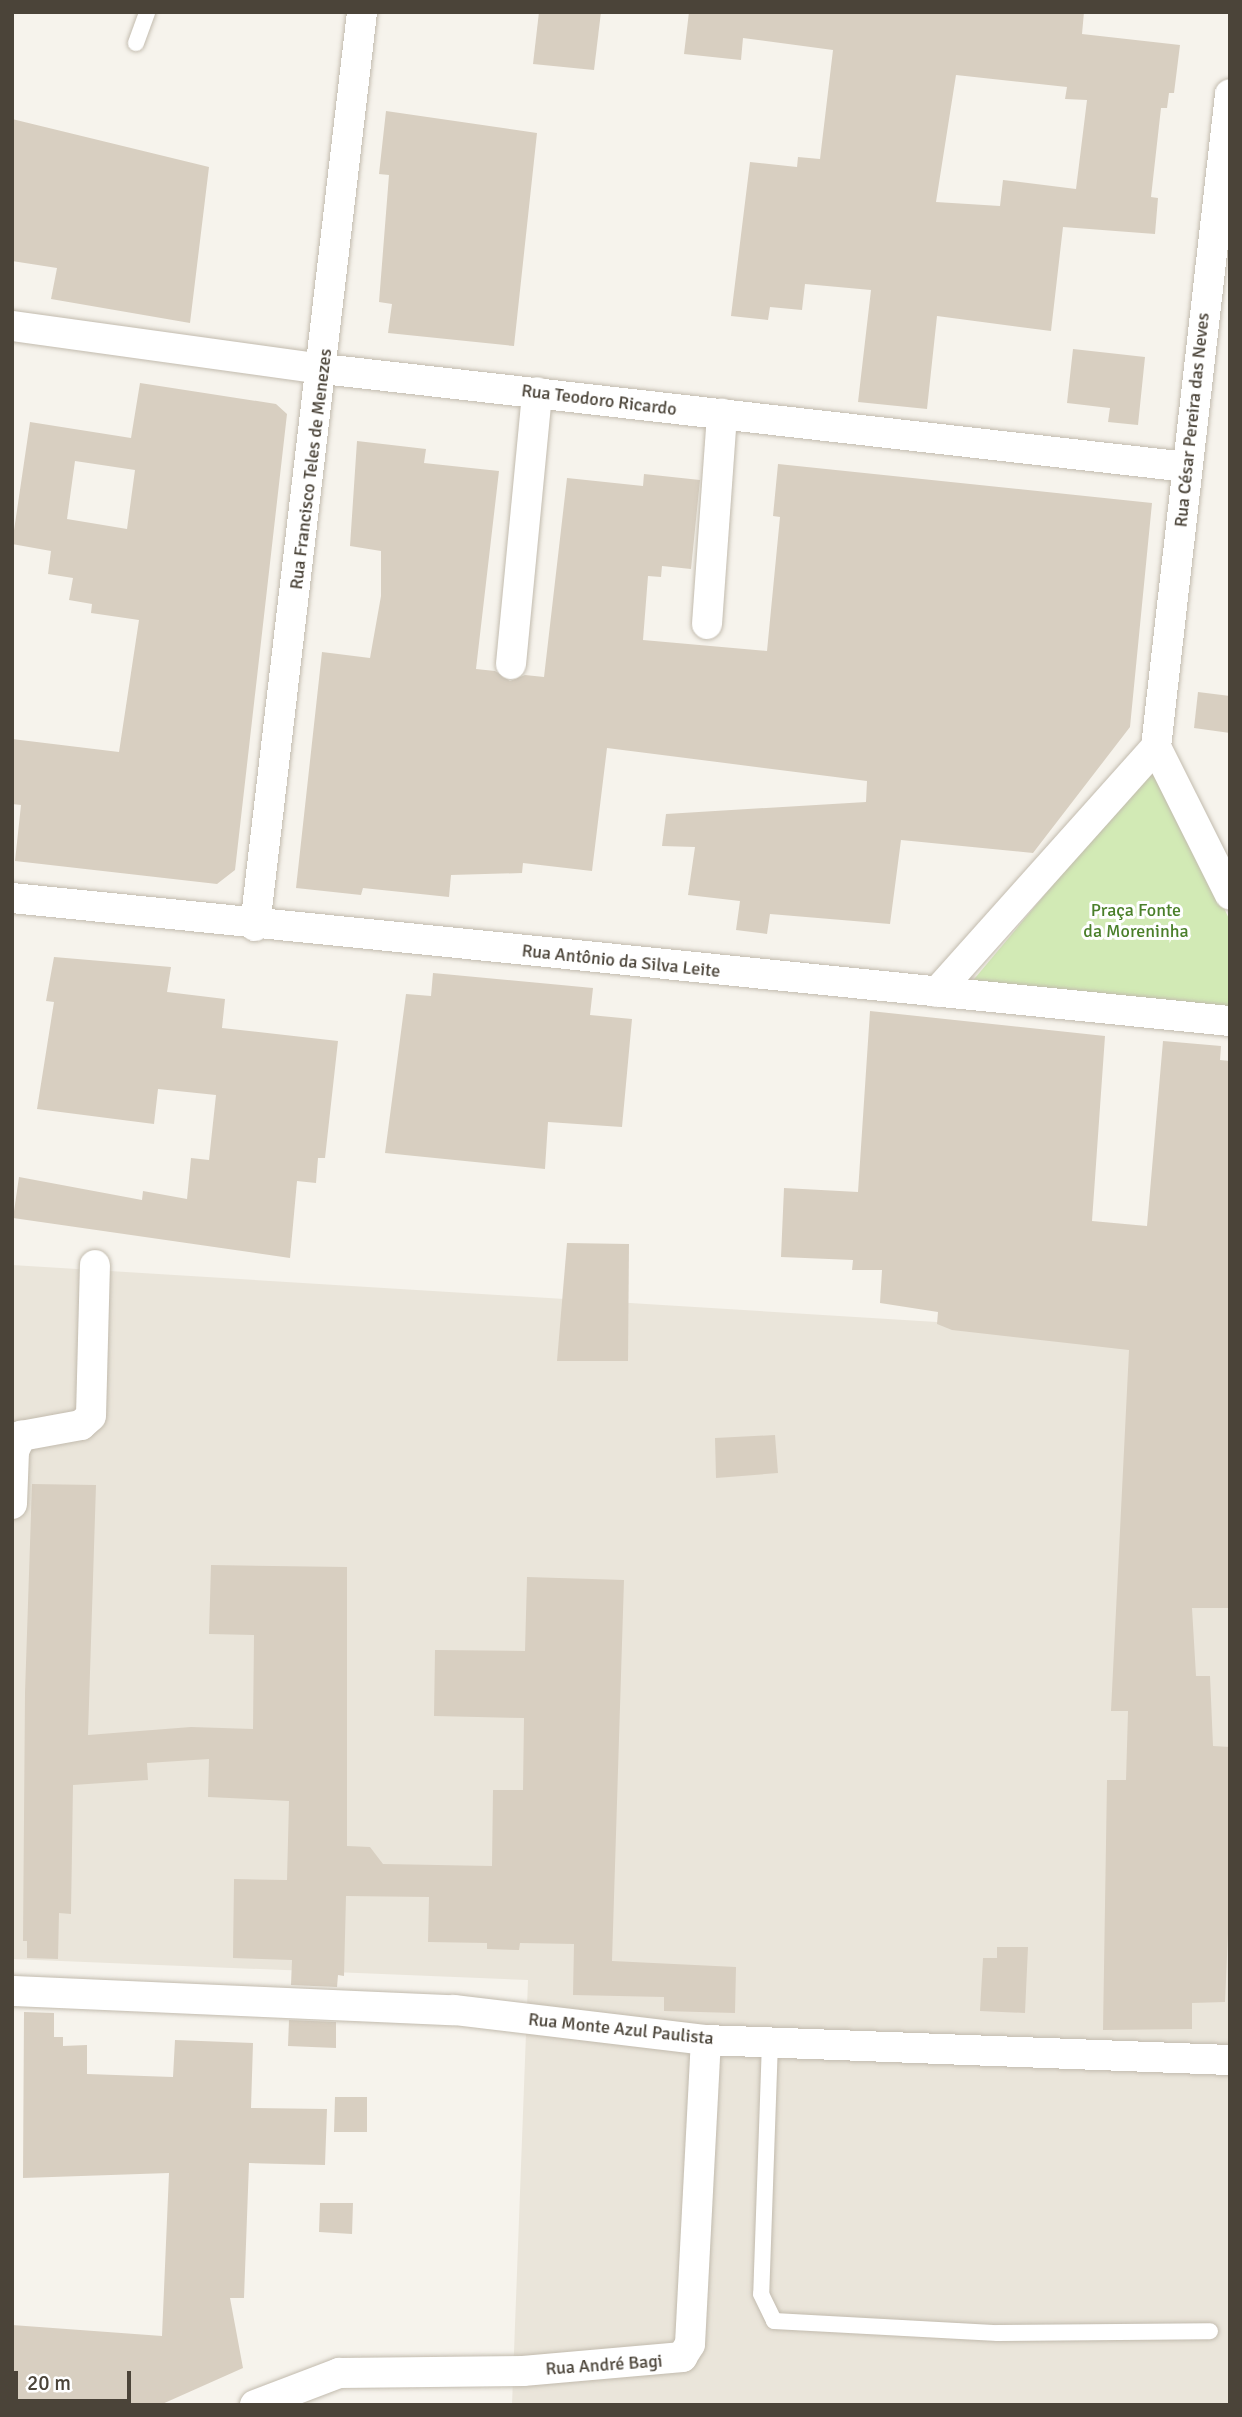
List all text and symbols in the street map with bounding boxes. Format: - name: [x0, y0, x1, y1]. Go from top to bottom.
- street label: Rua César Pereira das Neves: [1170, 312, 1214, 528]
- street label: Rua Francisco Teles de Menezes: [285, 347, 337, 591]
- street label: Rua Teodoro Ricardo: [520, 380, 678, 420]
- park label: Praça Fonte da Moreninha: [1083, 900, 1189, 942]
- street label: Rua Antônio da Silva Leite: [521, 940, 721, 982]
- street label: Rua Monte Azul Paulista: [527, 2009, 715, 2049]
- street label: Rua André Bagi: [545, 2350, 663, 2380]
- scale bar: [18, 2358, 135, 2402]
- text: 20 m: [27, 2370, 71, 2396]

